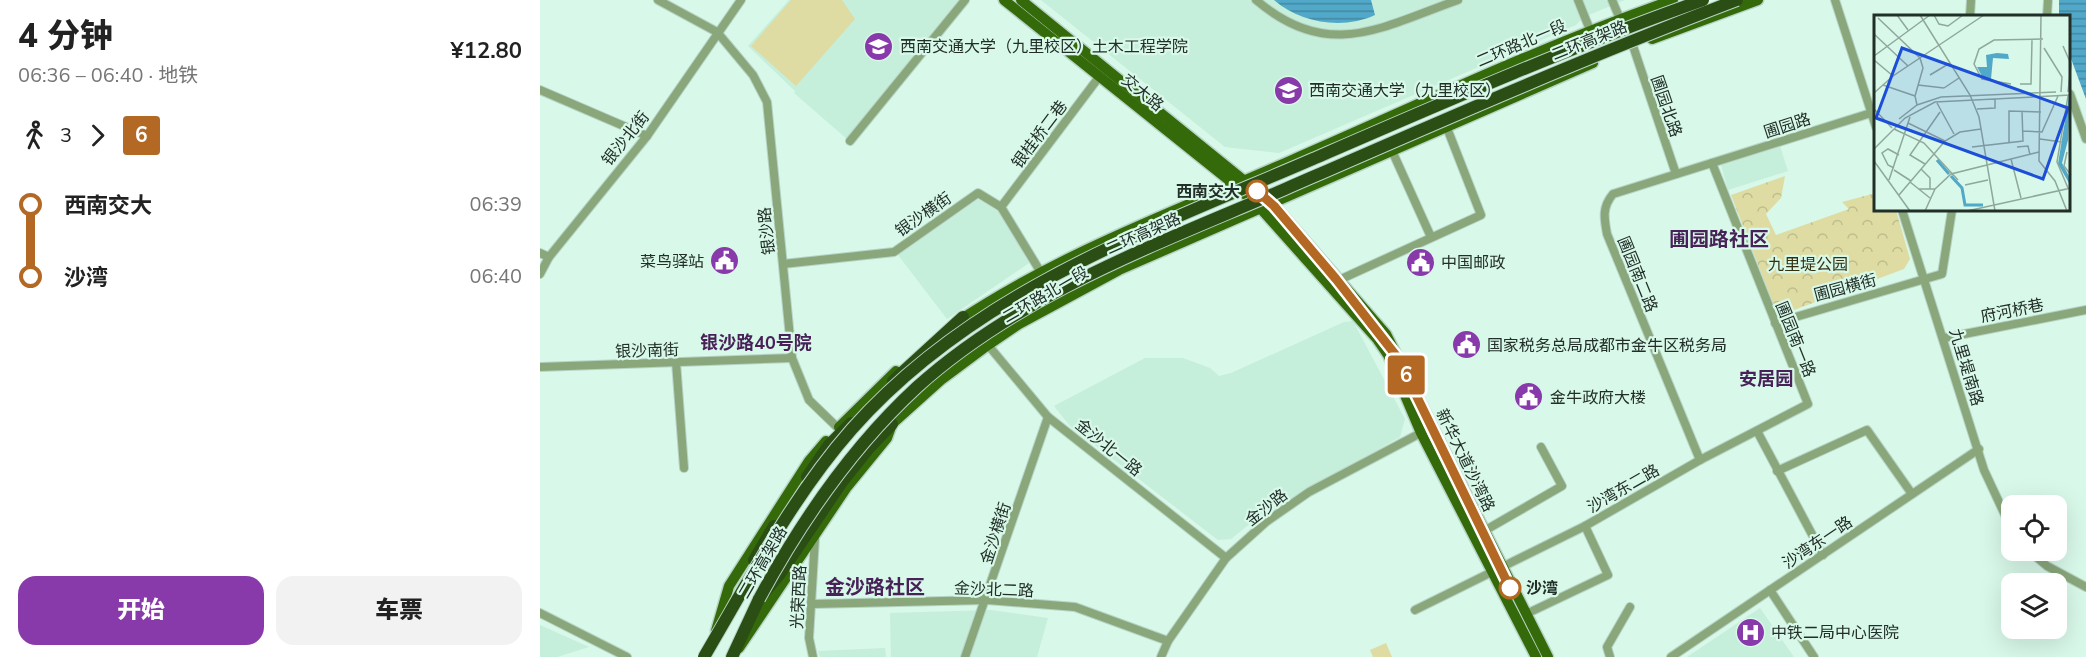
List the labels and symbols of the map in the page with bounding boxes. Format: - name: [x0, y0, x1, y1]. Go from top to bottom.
- street label: 二环路北一段: [1473, 15, 1570, 73]
- inset map: [1874, 15, 2071, 212]
- street label: 二环高架路: [1548, 16, 1631, 66]
- school or university icon: 西南交通大学（九里校区）土木工程学院: [863, 30, 895, 62]
- place label: 西南交通大学（九里校区）土木工程学院: [900, 36, 1188, 58]
- street label: 交大路: [1117, 69, 1168, 116]
- street label: 圃园北路: [1645, 72, 1687, 140]
- school or university icon: 西南交通大学（九里校区）: [1272, 74, 1304, 106]
- place label: 西南交通大学（九里校区）: [1309, 80, 1501, 102]
- street label: 银桂桥二巷: [1007, 96, 1073, 173]
- street label: 银沙北街: [597, 107, 654, 170]
- street label: 圃园路: [1761, 108, 1814, 144]
- marker: 西南交大: [1246, 180, 1268, 202]
- place label: 西南交大: [1176, 181, 1240, 203]
- street label: 银沙横街: [891, 187, 956, 242]
- street label: 银沙路: [754, 206, 780, 256]
- street label: 二环高架路: [1102, 208, 1184, 260]
- district label: 圃园路社区: [1669, 226, 1769, 253]
- street label: 圃园南二路: [1612, 233, 1662, 316]
- public building icon: 菜鸟驿站: [709, 245, 741, 277]
- public building icon: 中国邮政: [1404, 246, 1436, 278]
- place label: 菜鸟驿站: [640, 251, 704, 273]
- place label: 中国邮政: [1441, 252, 1505, 274]
- park label: 九里堤公园: [1768, 254, 1848, 276]
- street label: 二环路北一段: [998, 261, 1093, 328]
- street label: 圃园横街: [1811, 269, 1879, 307]
- street label: 府河桥巷: [1979, 294, 2046, 328]
- street label: 圃园南一路: [1770, 298, 1820, 381]
- street label: 九里堤南路: [1944, 326, 1988, 409]
- public building icon: 国家税务总局成都市金牛区税务局: [1450, 329, 1482, 361]
- district label: 银沙路40号院: [700, 331, 812, 355]
- place label: 国家税务总局成都市金牛区税务局: [1487, 335, 1727, 357]
- street label: 银沙南街: [615, 339, 679, 363]
- line badge: 6: [1386, 356, 1426, 394]
- district label: 安居园: [1739, 367, 1793, 391]
- public building icon: 金牛政府大楼: [1513, 381, 1545, 413]
- place label: 金牛政府大楼: [1550, 387, 1646, 409]
- street label: 新华大道沙湾路: [1431, 405, 1500, 516]
- street label: 金沙北一路: [1070, 414, 1146, 482]
- street label: 沙湾东二路: [1583, 459, 1664, 518]
- street label: 金沙路: [1241, 484, 1292, 531]
- street label: 金沙横街: [976, 499, 1016, 567]
- street label: 沙湾东一路: [1778, 511, 1857, 574]
- street label: 二环高架路: [733, 522, 792, 603]
- street label: 光荣西路: [786, 565, 812, 630]
- district label: 金沙路社区: [825, 574, 925, 601]
- marker: 沙湾: [1499, 577, 1521, 599]
- street label: 金沙北二路: [954, 578, 1034, 602]
- place label: 沙湾: [1526, 578, 1558, 600]
- hospital icon: 中铁二局中心医院: [1734, 616, 1766, 648]
- place label: 中铁二局中心医院: [1771, 622, 1899, 644]

